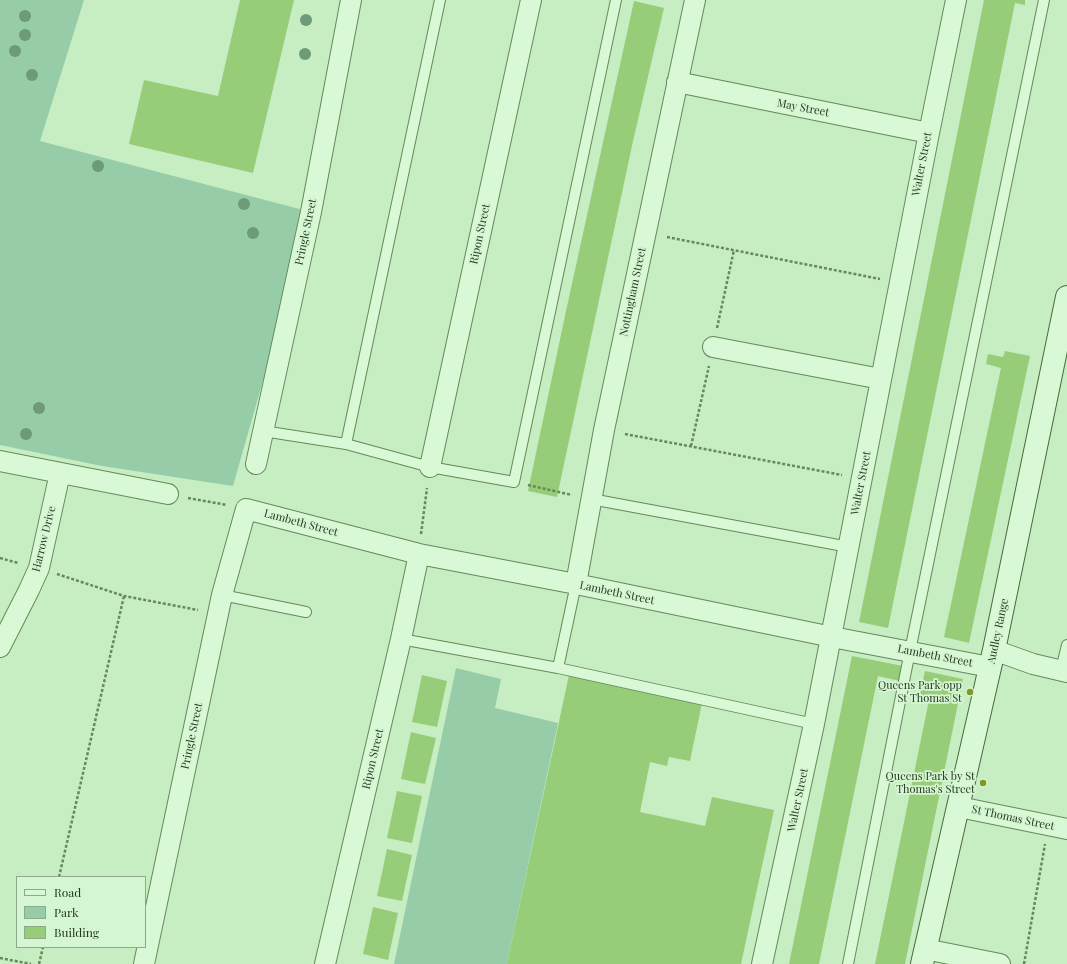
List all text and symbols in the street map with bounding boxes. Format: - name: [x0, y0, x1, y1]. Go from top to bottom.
- street label: May Street: [776, 96, 830, 120]
- street label: Walter Street: [909, 131, 935, 197]
- street label: Pringle Street: [293, 198, 319, 266]
- street label: Ripon Street: [467, 202, 493, 266]
- street label: Nottingham Street: [617, 246, 649, 338]
- street label: Walter Street: [848, 450, 874, 516]
- street label: Harrow Drive: [29, 505, 59, 573]
- street label: Lambeth Street: [263, 507, 339, 539]
- street label: Lambeth Street: [578, 579, 656, 607]
- street label: Audley Range: [985, 597, 1011, 665]
- street label: Lambeth Street: [896, 642, 974, 670]
- place label: Queens Park opp St Thomas St: [878, 679, 962, 705]
- marker: Queens Park opp St Thomas St: [965, 687, 975, 697]
- street label: Pringle Street: [179, 702, 205, 770]
- street label: Ripon Street: [360, 727, 386, 791]
- street label: Walter Street: [785, 767, 811, 833]
- place label: Queens Park by St Thomas's Street: [886, 770, 975, 796]
- marker: Queens Park by St Thomas's Street: [978, 778, 988, 788]
- street label: St Thomas Street: [970, 803, 1056, 833]
- legend: [16, 876, 146, 948]
- text: Road: [54, 884, 81, 900]
- text: Park: [54, 904, 79, 920]
- text: Building: [54, 924, 99, 940]

